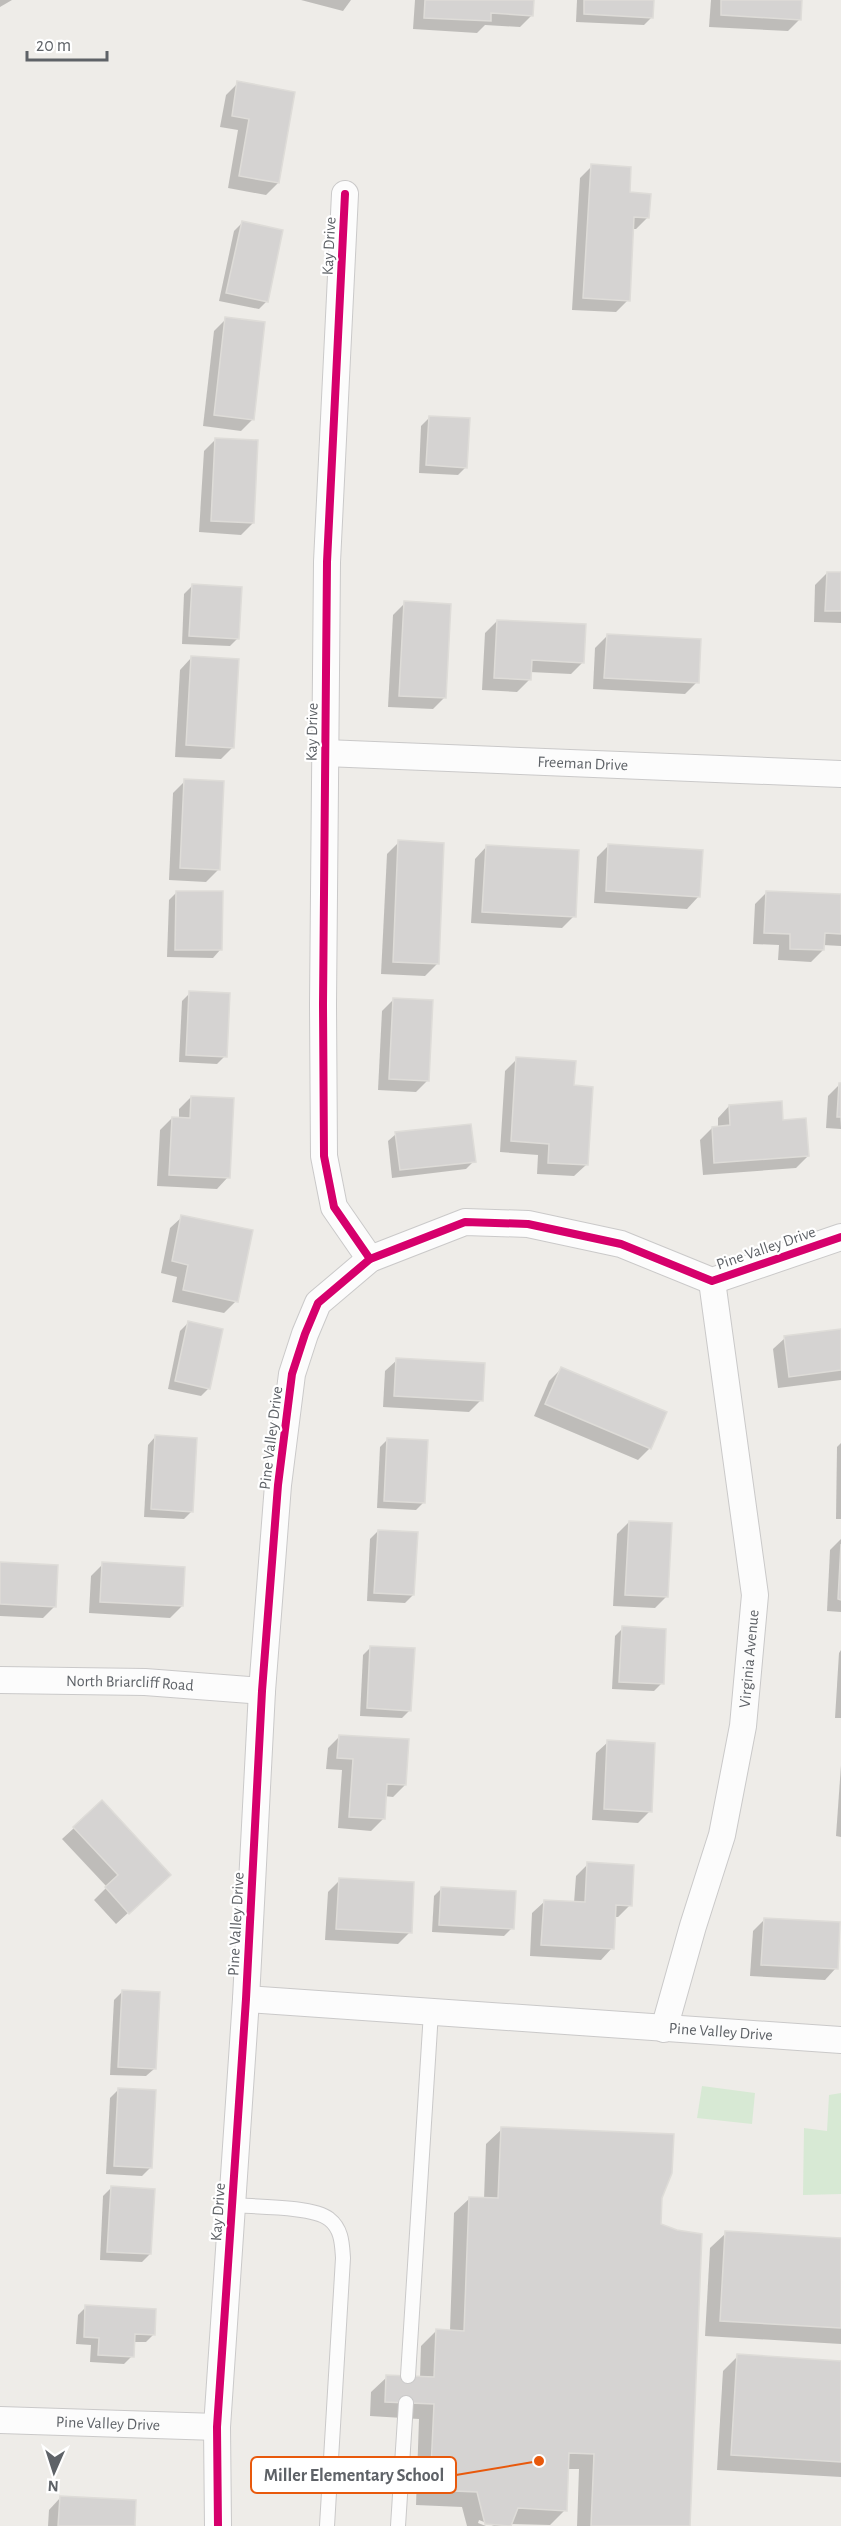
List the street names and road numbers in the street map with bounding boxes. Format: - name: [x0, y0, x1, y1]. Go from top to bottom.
- street label: Kay Drive: [319, 216, 340, 276]
- street label: Kay Drive: [303, 703, 322, 761]
- street label: Freeman Drive: [537, 754, 628, 773]
- street label: Pine Valley Drive: [714, 1223, 818, 1273]
- street label: Pine Valley Drive: [257, 1385, 286, 1491]
- street label: Virginia Avenue: [737, 1609, 762, 1709]
- street label: North Briarcliff Road: [66, 1673, 194, 1694]
- street label: Pine Valley Drive: [225, 1872, 248, 1976]
- street label: Pine Valley Drive: [668, 2020, 773, 2043]
- street label: Kay Drive: [208, 2182, 229, 2242]
- street label: Pine Valley Drive: [56, 2414, 160, 2433]

